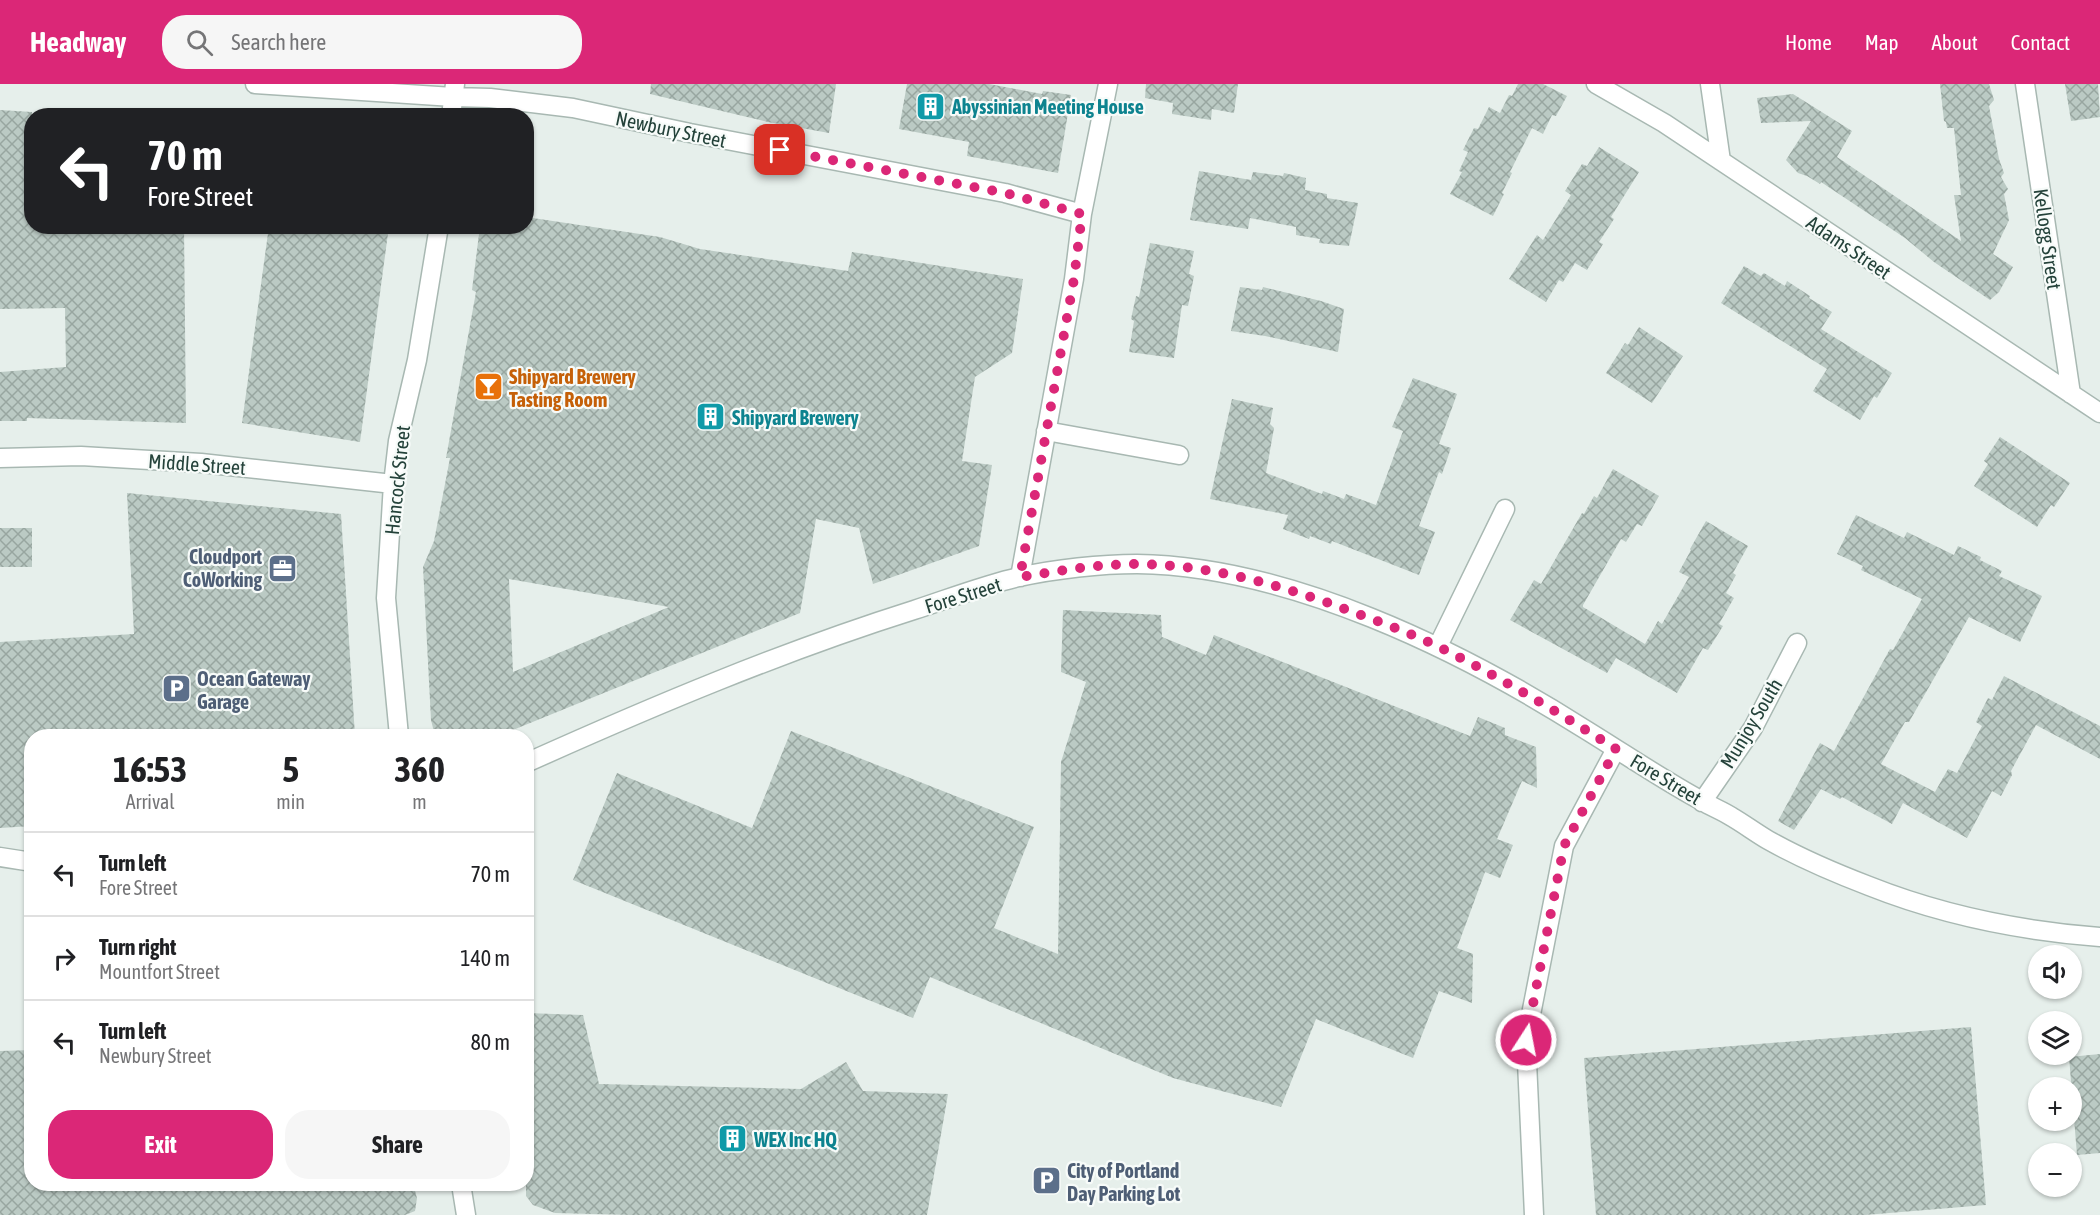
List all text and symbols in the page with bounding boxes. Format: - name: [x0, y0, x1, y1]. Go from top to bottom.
- search box: [162, 15, 582, 69]
- text: Headway: [30, 26, 126, 58]
- icon: search: [183, 26, 216, 59]
- text: Search here: [231, 29, 326, 55]
- text: Home: [1785, 30, 1832, 54]
- text: Map: [1865, 30, 1899, 54]
- text: About: [1932, 30, 1978, 54]
- text: Contact: [2011, 30, 2070, 54]
- building icon: Abyssinian Meeting House: [915, 90, 947, 122]
- place label: Abyssinian Meeting House: [951, 95, 1144, 118]
- street label: Newbury Street: [614, 106, 729, 152]
- pin: [754, 124, 805, 175]
- text: 70 m: [147, 131, 222, 179]
- icon: left: [48, 132, 126, 210]
- icon: arrive: [763, 133, 796, 166]
- text: Fore Street: [147, 181, 253, 212]
- street label: Kellogg Street: [2030, 187, 2066, 291]
- street label: Adams Street: [1802, 210, 1896, 284]
- place label: Shipyard Brewery Tasting Room: [509, 365, 636, 411]
- bar icon: Shipyard Brewery Tasting Room: [472, 371, 504, 403]
- building icon: Shipyard Brewery: [695, 401, 727, 433]
- place label: Shipyard Brewery: [732, 406, 859, 429]
- street label: Hancock Street: [380, 424, 414, 536]
- street label: Middle Street: [147, 449, 247, 479]
- place label: Cloudport CoWorking: [183, 545, 262, 591]
- office icon: Cloudport CoWorking: [267, 552, 299, 584]
- street label: Fore Street: [922, 572, 1004, 617]
- place label: Ocean Gateway Garage: [197, 667, 311, 713]
- parking icon: Ocean Gateway Garage: [160, 673, 192, 705]
- street label: Munjoy South: [1715, 674, 1787, 772]
- text: 16:53: [113, 748, 187, 790]
- text: 5: [282, 748, 299, 790]
- text: 360: [394, 748, 445, 790]
- street label: Fore Street: [1626, 749, 1706, 809]
- text: Arrival: [126, 790, 175, 813]
- text: min: [276, 790, 305, 813]
- text: m: [412, 790, 427, 813]
- text: Turn left: [99, 850, 166, 876]
- icon: left: [48, 858, 81, 891]
- text: 70 m: [470, 861, 510, 887]
- text: Fore Street: [99, 876, 178, 899]
- text: Turn right: [99, 934, 176, 960]
- icon: right: [48, 942, 81, 975]
- text: 140 m: [460, 945, 510, 971]
- map controls: [2028, 945, 2082, 1197]
- button: sound: [2028, 945, 2082, 999]
- text: Mountfort Street: [99, 960, 220, 983]
- position arrow: [1494, 1008, 1558, 1072]
- button: layers: [2028, 1011, 2082, 1065]
- text: Turn left: [99, 1018, 166, 1044]
- icon: left: [48, 1026, 81, 1059]
- text: 80 m: [470, 1029, 510, 1055]
- text: Newbury Street: [99, 1044, 212, 1067]
- button: +: [2028, 1077, 2082, 1131]
- button: Exit: [48, 1110, 273, 1179]
- button: Share: [285, 1110, 510, 1179]
- building icon: WEX Inc HQ: [717, 1123, 749, 1155]
- place label: WEX Inc HQ: [753, 1128, 837, 1151]
- button: −: [2028, 1143, 2082, 1197]
- place label: City of Portland Day Parking Lot: [1067, 1159, 1181, 1205]
- parking icon: City of Portland Day Parking Lot: [1030, 1165, 1062, 1197]

